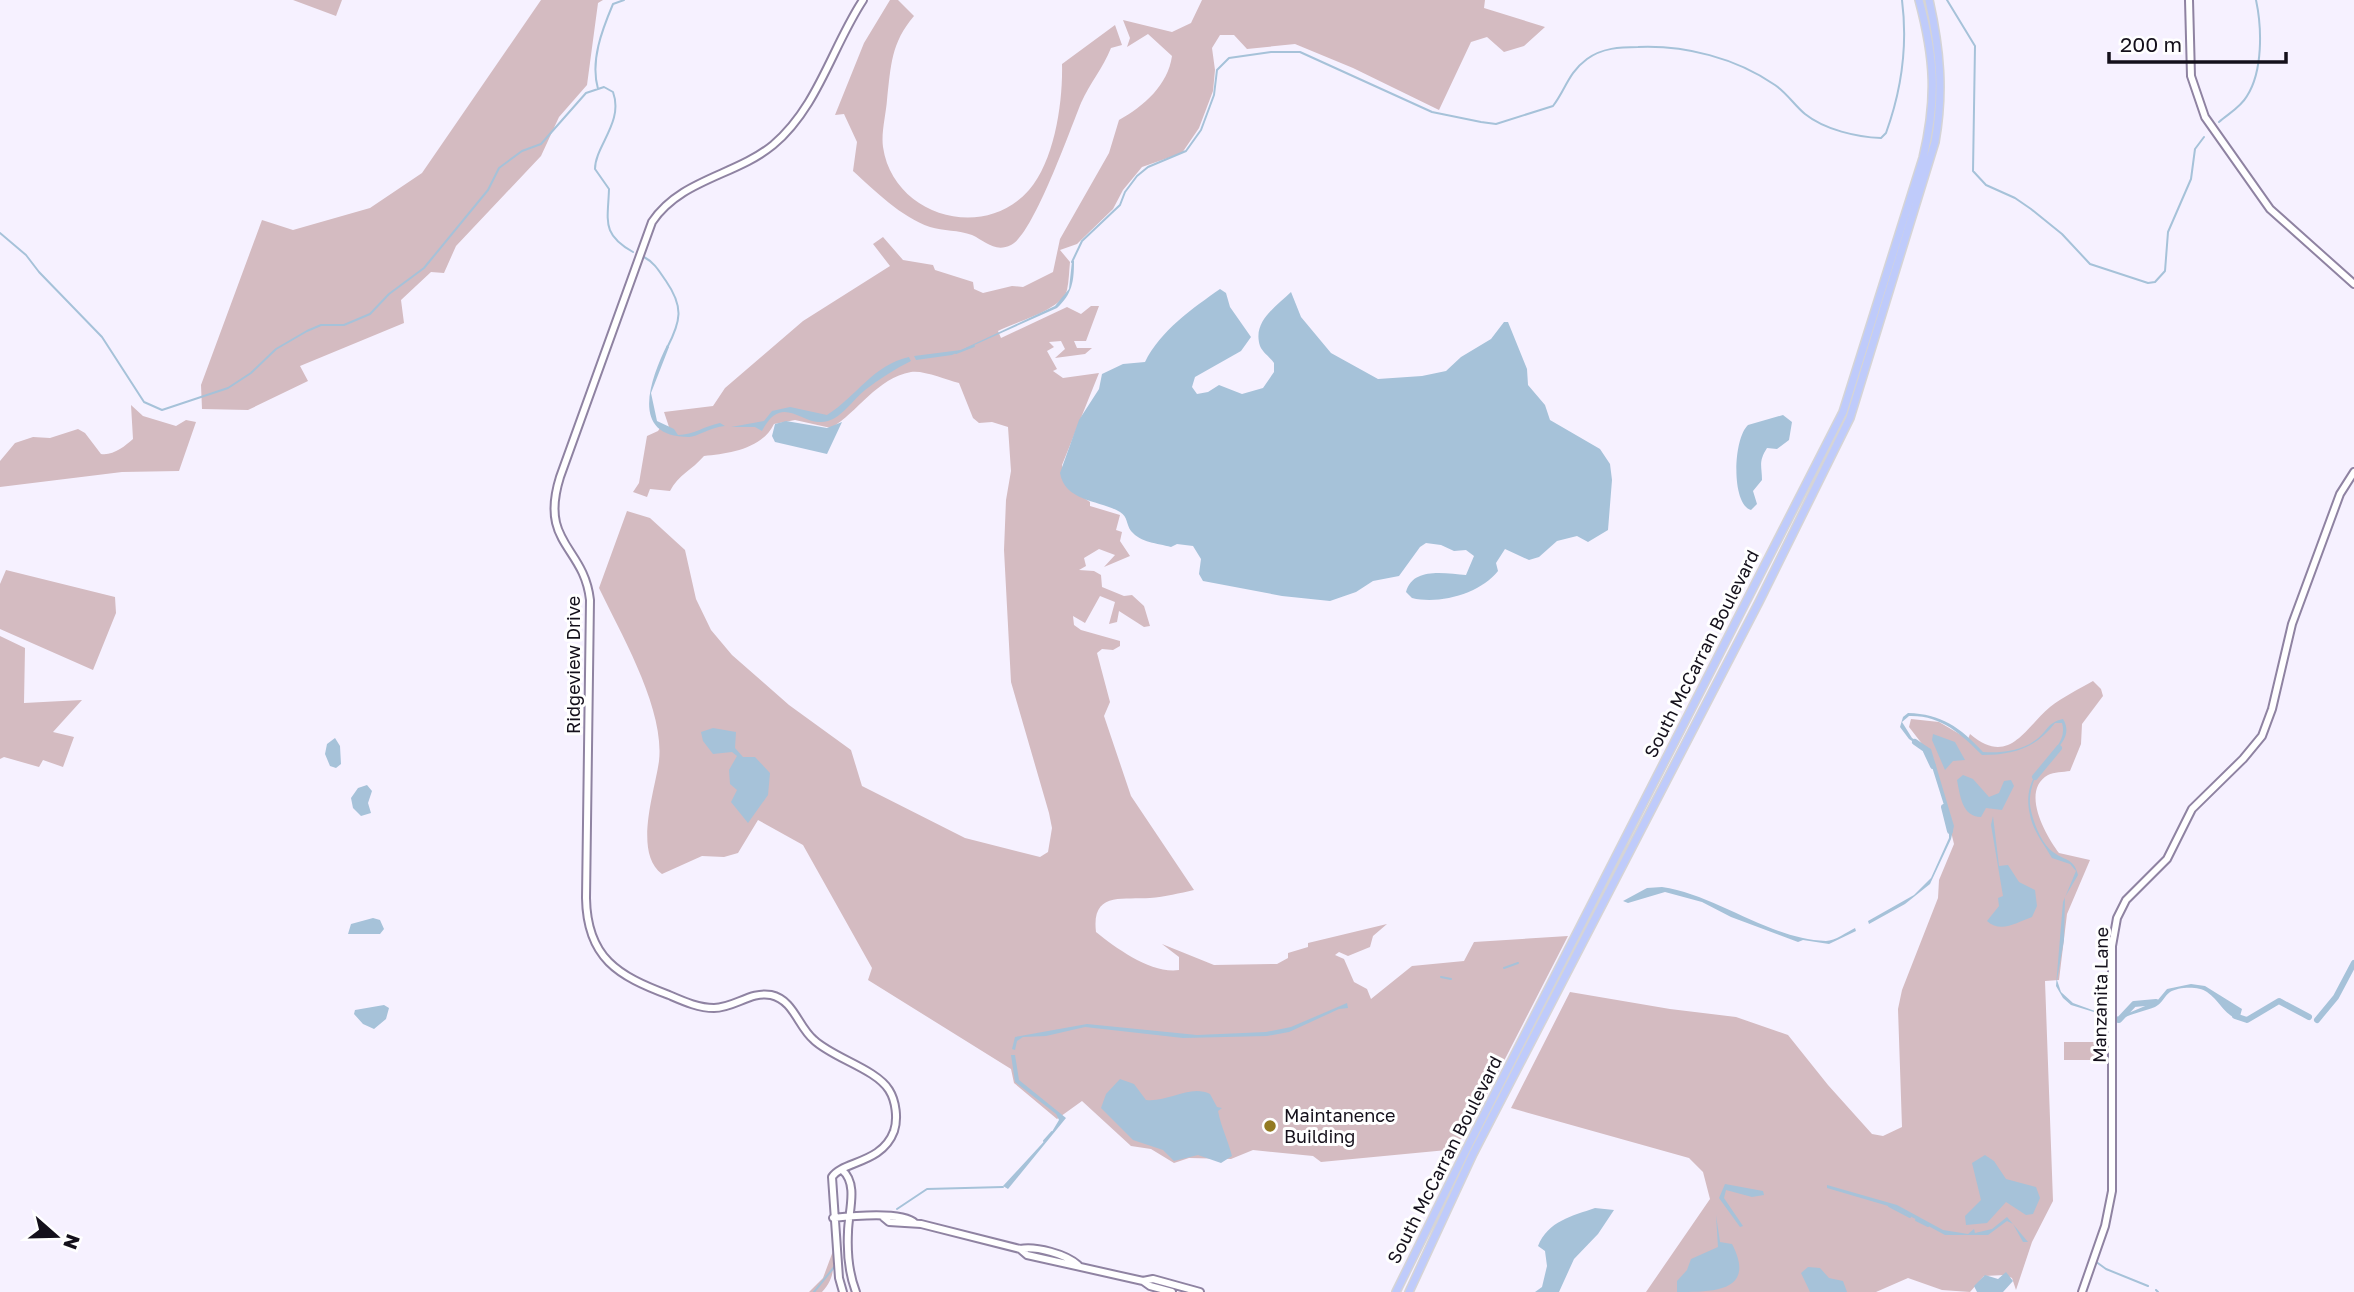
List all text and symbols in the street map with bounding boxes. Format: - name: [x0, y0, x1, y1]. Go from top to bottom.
- scale bar: [2109, 21, 2286, 65]
- text: 200 m: [2120, 31, 2182, 57]
- street label: South McCarran Boulevard: [1639, 546, 1763, 761]
- street label: Ridgeview Drive: [562, 596, 584, 734]
- street label: Manzanita Lane: [2088, 927, 2112, 1063]
- street label: South McCarran Boulevard: [1382, 1052, 1506, 1267]
- place label: Maintanence Building: [1284, 1104, 1396, 1147]
- marker: Maintanence Building: [1262, 1118, 1278, 1134]
- north arrow: [21, 1201, 91, 1271]
- text: N: [59, 1231, 86, 1253]

